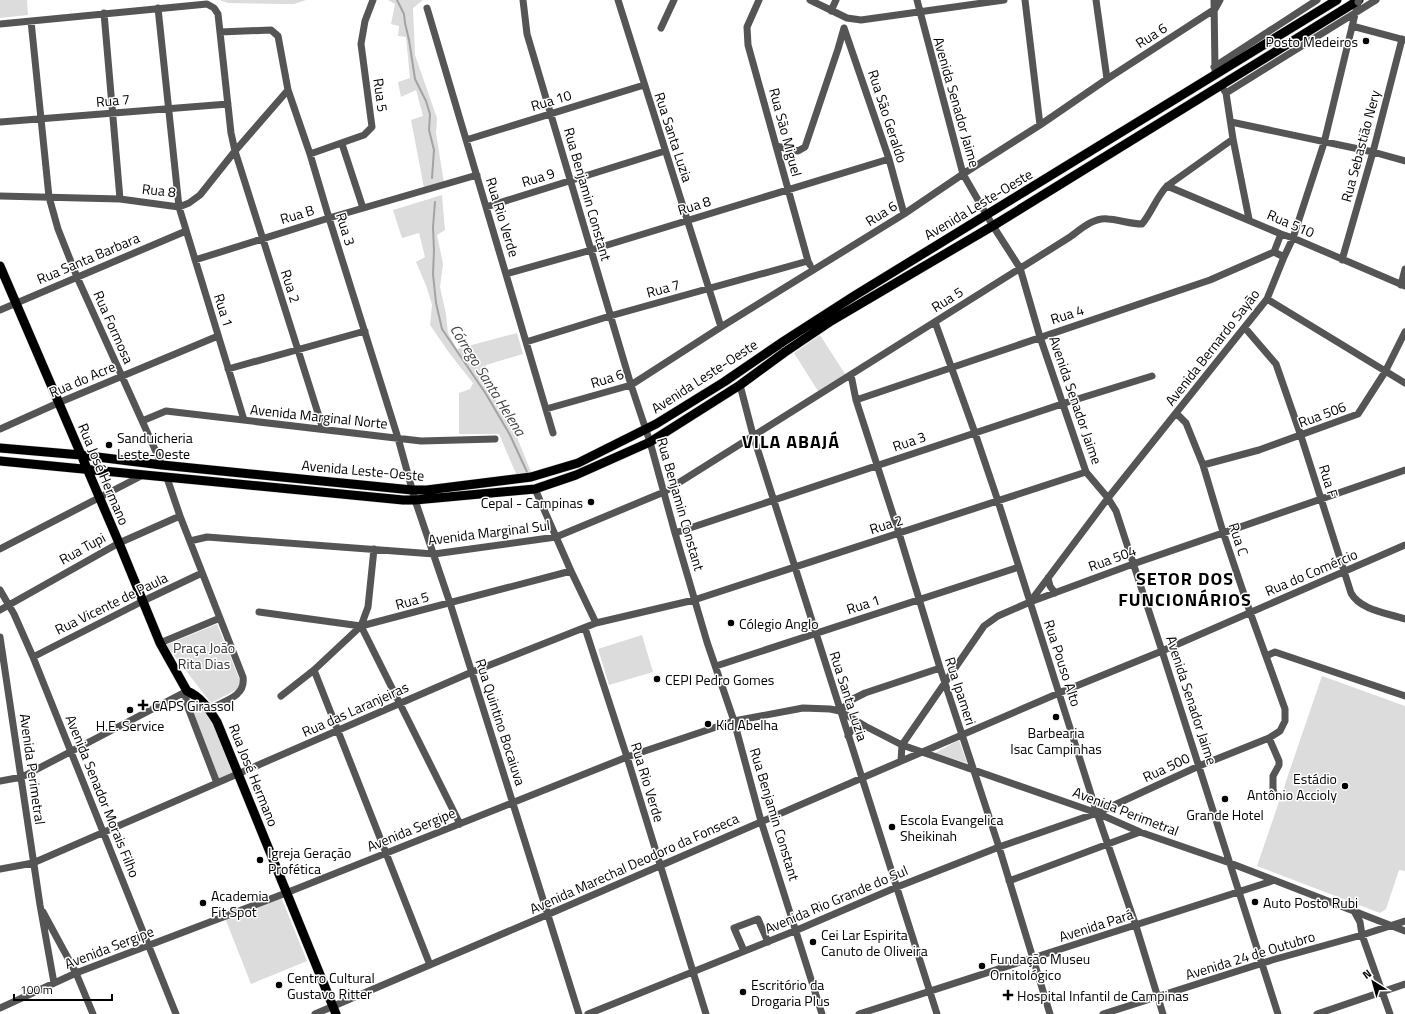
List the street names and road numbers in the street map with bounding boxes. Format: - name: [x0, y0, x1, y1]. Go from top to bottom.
- street label: Rua 6: [1131, 17, 1171, 53]
- street label: Avenida Senador Jaime: [928, 34, 986, 170]
- street label: Rua São Geraldo: [863, 67, 913, 165]
- street label: Rua 5: [368, 77, 394, 113]
- street label: Rua 10: [528, 84, 574, 116]
- street label: Rua São Miguel: [764, 85, 808, 179]
- street label: Rua Sebastião Nery: [1335, 87, 1385, 204]
- street label: Rua 7: [95, 88, 131, 112]
- street label: Rua Santa Luzia: [650, 89, 698, 185]
- street label: Rua Benjamin Constant: [559, 125, 617, 263]
- street label: Rua 9: [519, 162, 557, 192]
- street label: Avenida Leste-Oeste: [920, 163, 1036, 245]
- street label: Rua Rio Verde: [481, 175, 525, 259]
- street label: Rua 8: [141, 178, 177, 202]
- street label: Rua 8: [675, 190, 713, 220]
- street label: Rua 6: [861, 195, 901, 231]
- street label: Rua B: [277, 199, 317, 229]
- street label: Rua 510: [1264, 204, 1318, 242]
- street label: Rua 3: [331, 210, 361, 248]
- street label: Rua Santa Barbara: [33, 227, 143, 289]
- street label: Rua 2: [276, 267, 306, 305]
- street label: Rua 7: [644, 273, 682, 303]
- street label: Rua 5: [927, 281, 967, 317]
- street label: Avenida Bernardo Sayão: [1160, 284, 1264, 410]
- street label: Rua Formosa: [89, 287, 139, 367]
- street label: Rua 1: [209, 291, 239, 329]
- street label: Rua 4: [1048, 299, 1087, 329]
- street label: Avenida Senador Jaime: [1044, 333, 1108, 467]
- street label: Avenida Leste-Oeste: [647, 334, 761, 418]
- street label: Rua do Acre: [46, 356, 118, 402]
- street label: Rua 6: [588, 363, 626, 393]
- street label: Rua 506: [1295, 396, 1349, 432]
- street label: Avenida Marginal Norte: [249, 398, 389, 434]
- street label: Rua José Hermano: [73, 420, 135, 528]
- street label: Rua 3: [890, 426, 928, 456]
- street label: Rua Benjamin Constant: [652, 435, 710, 573]
- street label: Avenida Leste-Oeste: [301, 454, 425, 486]
- street label: Rua F: [1314, 462, 1344, 500]
- street label: Rua 2: [867, 509, 905, 539]
- street label: Avenida Marginal Sul: [427, 514, 551, 550]
- street label: Rua C: [1224, 520, 1254, 559]
- street label: Rua Tupi: [55, 527, 109, 569]
- street label: Rua 504: [1085, 540, 1139, 576]
- street label: Rua do Comércio: [1261, 543, 1361, 601]
- street label: Rua Vicente de Paula: [51, 567, 171, 639]
- street label: Rua 5: [393, 585, 431, 615]
- street label: Rua 1: [844, 589, 882, 619]
- street label: Rua Pouso Alto: [1039, 617, 1087, 709]
- street label: Avenida Senador Jaime: [1161, 633, 1223, 767]
- street label: Rua Santa Luzia: [825, 648, 873, 744]
- street label: Rua Ipameri: [940, 654, 982, 728]
- street label: Rua Quintino Bocaiuva: [471, 656, 531, 788]
- street label: Rua das Laranjeiras: [298, 676, 412, 742]
- street label: Avenida Senador Morais Filho: [61, 711, 145, 881]
- street label: Avenida Perimetral: [15, 712, 51, 826]
- street label: Rua José Hermano: [224, 721, 284, 829]
- street label: Rua Rio Verde: [626, 740, 670, 824]
- street label: Rua Benjamin Constant: [745, 745, 805, 883]
- street label: Rua 500: [1139, 747, 1193, 787]
- street label: Avenida Perimetral: [1070, 781, 1182, 841]
- street label: Avenida Sergipe: [364, 802, 458, 856]
- street label: Avenida Marechal Deodoro da Fonseca: [526, 807, 742, 919]
- street label: Avenida Rio Grande do Sul: [761, 859, 911, 939]
- street label: Avenida Pará: [1056, 903, 1136, 947]
- street label: Avenida Sergipe: [61, 920, 157, 974]
- street label: Avenida 24 de Outubro: [1183, 925, 1317, 985]

